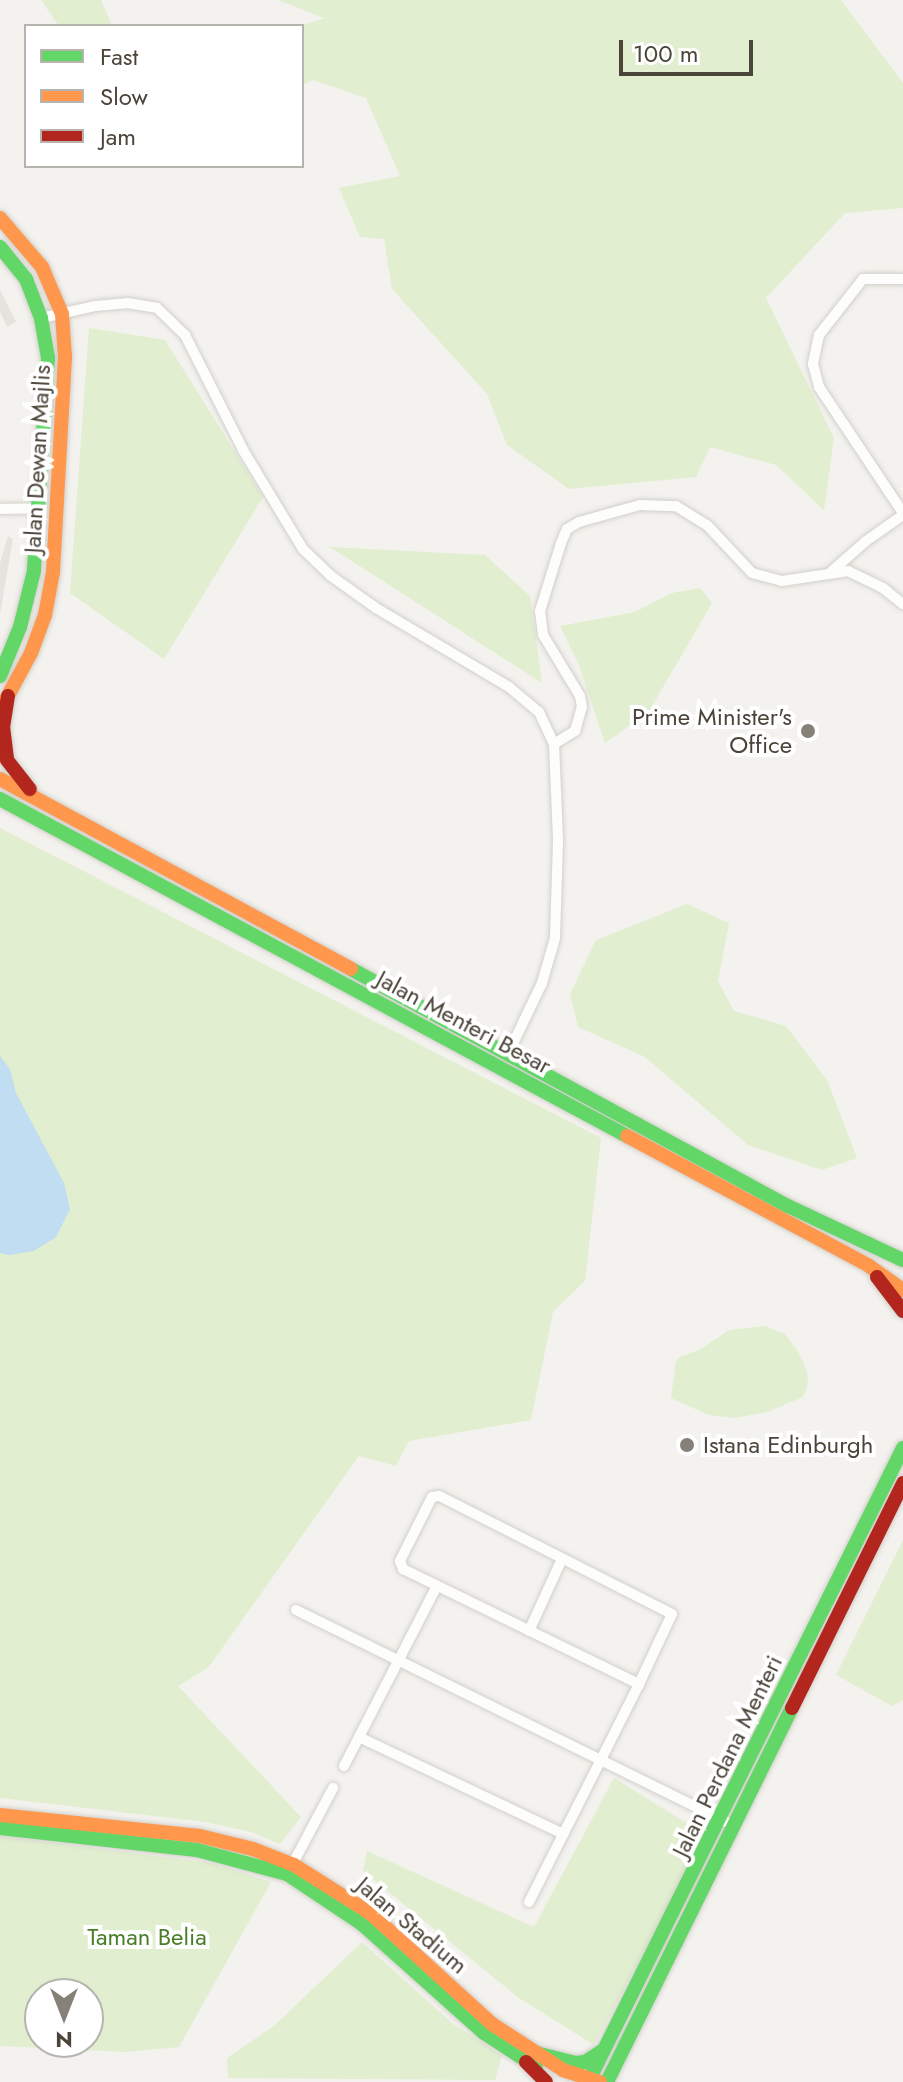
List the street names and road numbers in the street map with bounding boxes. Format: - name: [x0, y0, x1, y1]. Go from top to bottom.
- street label: Jalan Dewan Majlis: [18, 364, 56, 554]
- street label: Jalan Menteri Besar: [372, 964, 556, 1080]
- street label: Jalan Perdana Menteri: [666, 1650, 788, 1862]
- street label: Jalan Stadium: [351, 1870, 473, 1980]

